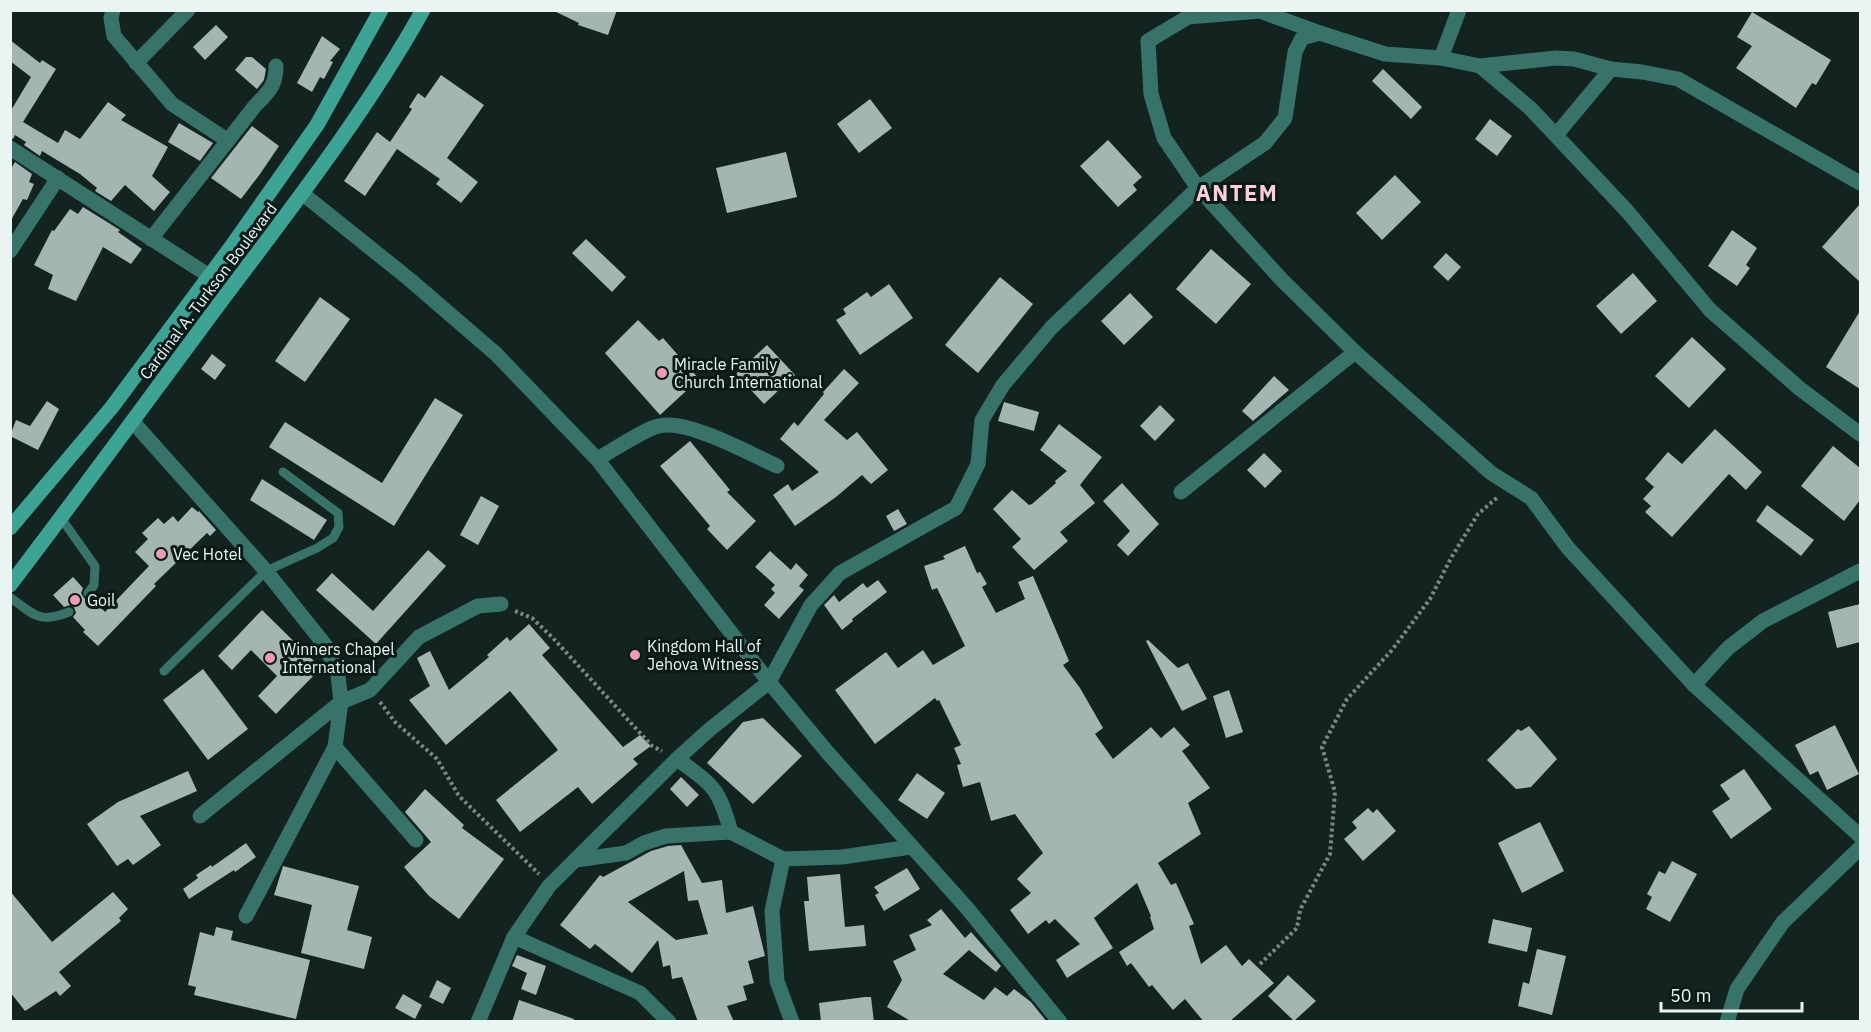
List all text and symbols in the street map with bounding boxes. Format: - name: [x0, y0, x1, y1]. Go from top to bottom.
- district label: ANTEM: [1196, 178, 1278, 207]
- street label: Cardinal A. Turkson Boulevard: [135, 199, 281, 383]
- place label: Miracle Family Church International: [674, 354, 823, 392]
- marker: Miracle Family Church International: [655, 366, 669, 380]
- place label: Vec Hotel: [173, 544, 242, 564]
- marker: Vec Hotel: [154, 547, 168, 561]
- place label: Goil: [87, 590, 115, 610]
- marker: Goil: [68, 593, 82, 607]
- place label: Kingdom Hall of Jehova Witness: [647, 636, 761, 674]
- place label: Winners Chapel International: [282, 639, 395, 677]
- marker: Kingdom Hall of Jehova Witness: [628, 648, 642, 662]
- marker: Winners Chapel International: [263, 651, 277, 665]
- scale bar: [1661, 975, 1802, 1013]
- text: 50 m: [1670, 984, 1712, 1007]

